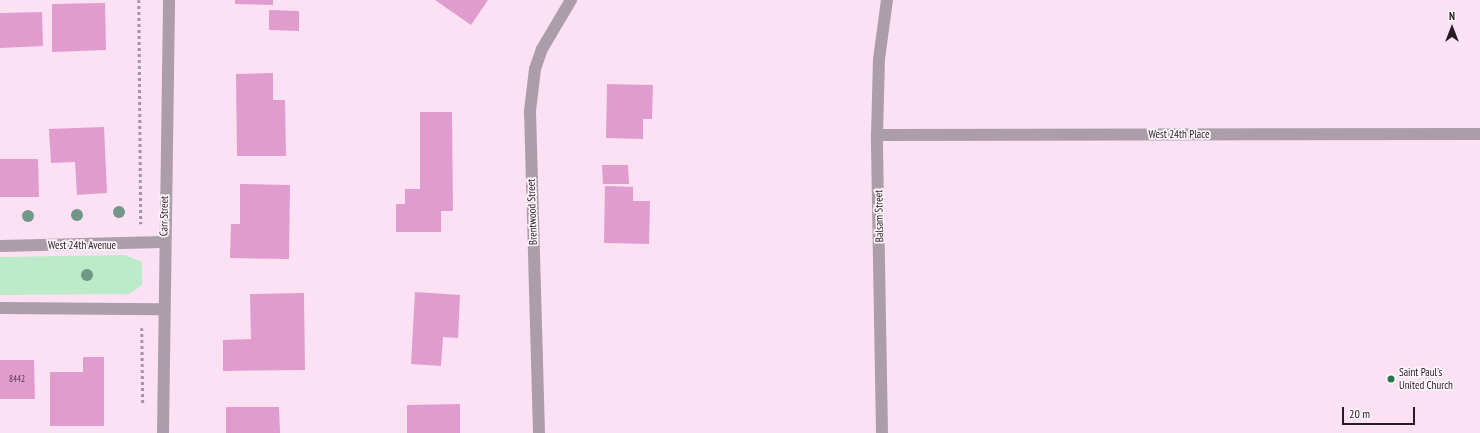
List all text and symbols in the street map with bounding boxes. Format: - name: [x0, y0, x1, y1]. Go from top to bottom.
- north arrow: [1432, 8, 1472, 48]
- text: N: [1449, 9, 1455, 23]
- street label: West 24th Place: [1149, 127, 1209, 141]
- street label: Brentwood Street: [524, 179, 540, 245]
- street label: Balsam Street: [872, 190, 886, 242]
- street label: Carr Street: [157, 196, 171, 236]
- street label: West 24th Avenue: [48, 238, 116, 252]
- place label: Saint Paul's United Church: [1399, 366, 1453, 392]
- house number: 8442: [9, 374, 25, 384]
- marker: Saint Paul's United Church: [1386, 374, 1396, 384]
- scale bar: [1344, 399, 1417, 425]
- text: 20 m: [1349, 406, 1370, 421]

